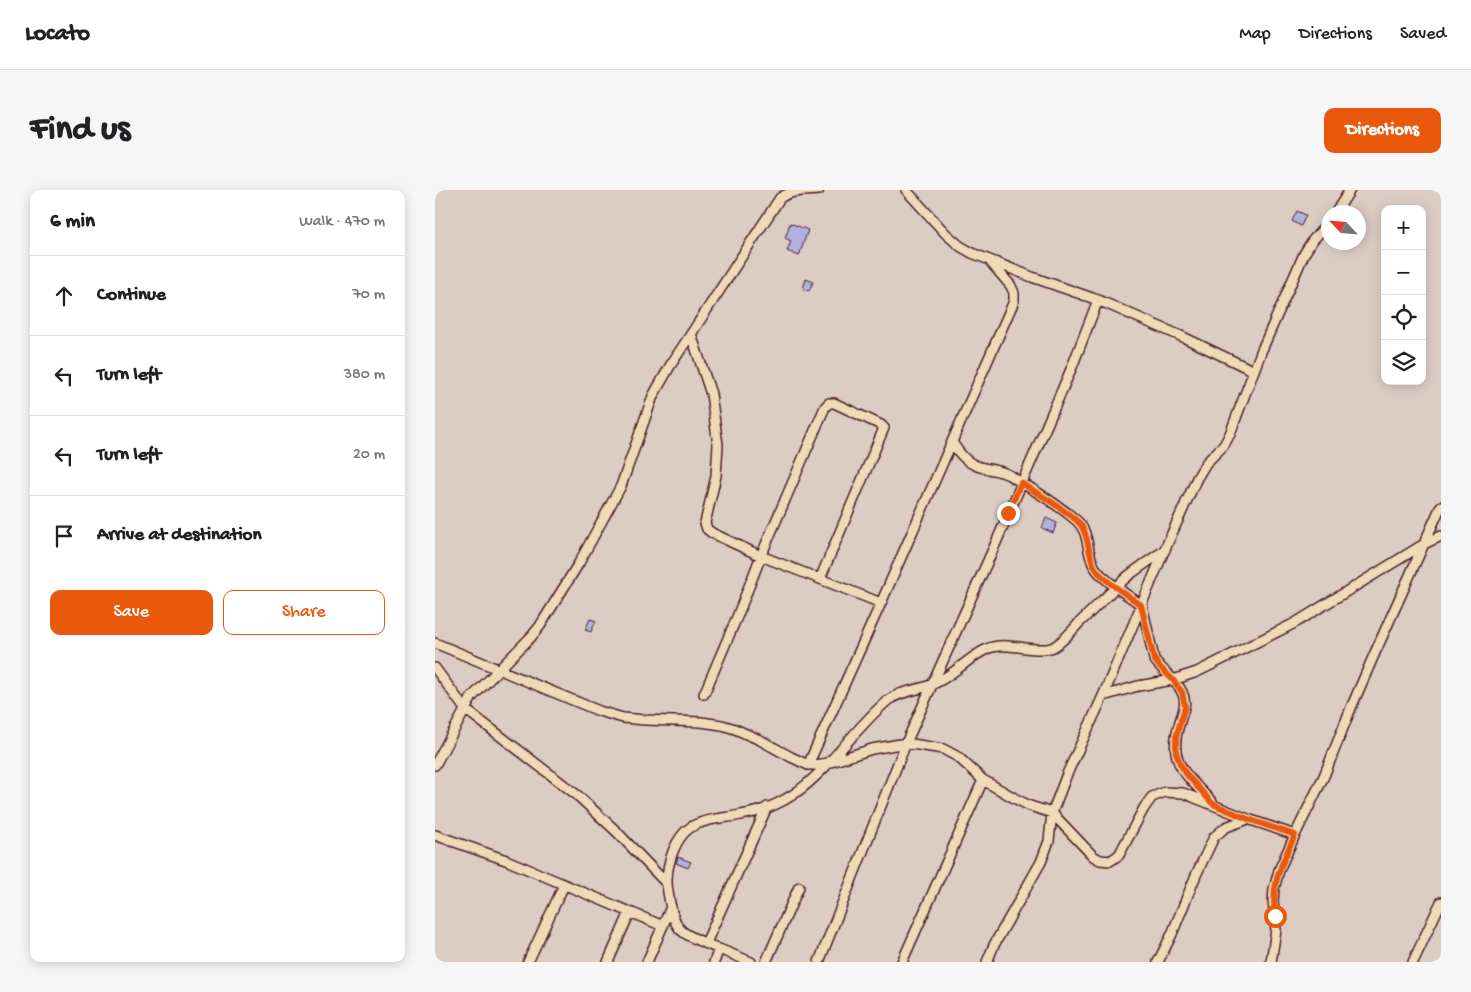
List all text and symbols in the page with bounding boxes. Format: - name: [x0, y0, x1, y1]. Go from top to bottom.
- text: Locato: [25, 20, 90, 49]
- text: Map: [1239, 24, 1271, 45]
- text: Directions: [1299, 24, 1372, 45]
- text: Saved: [1400, 24, 1446, 45]
- button: Directions: [1324, 108, 1441, 153]
- text: Find us: [30, 110, 130, 151]
- north arrow: [1321, 205, 1366, 250]
- map controls: [1381, 205, 1426, 385]
- button: +: [1381, 205, 1426, 250]
- text: 6 min: [50, 210, 95, 235]
- text: Walk · 470 m: [299, 213, 385, 232]
- button: −: [1381, 250, 1426, 295]
- icon: ahead: [50, 282, 78, 310]
- text: Continue: [97, 284, 166, 307]
- text: 70 m: [352, 286, 385, 305]
- button: locate: [1381, 295, 1426, 340]
- button: layers: [1381, 340, 1426, 385]
- icon: left: [50, 362, 78, 390]
- text: Turn left: [97, 364, 161, 387]
- text: 380 m: [344, 366, 385, 385]
- icon: left: [50, 442, 78, 470]
- text: Turn left: [97, 444, 161, 467]
- text: 20 m: [353, 446, 385, 465]
- route end: [997, 502, 1020, 525]
- icon: arrive: [50, 522, 78, 550]
- text: Arrive at destination: [97, 524, 261, 547]
- button: Save: [50, 590, 213, 635]
- button: Share: [223, 590, 385, 635]
- route start: [1264, 905, 1287, 928]

